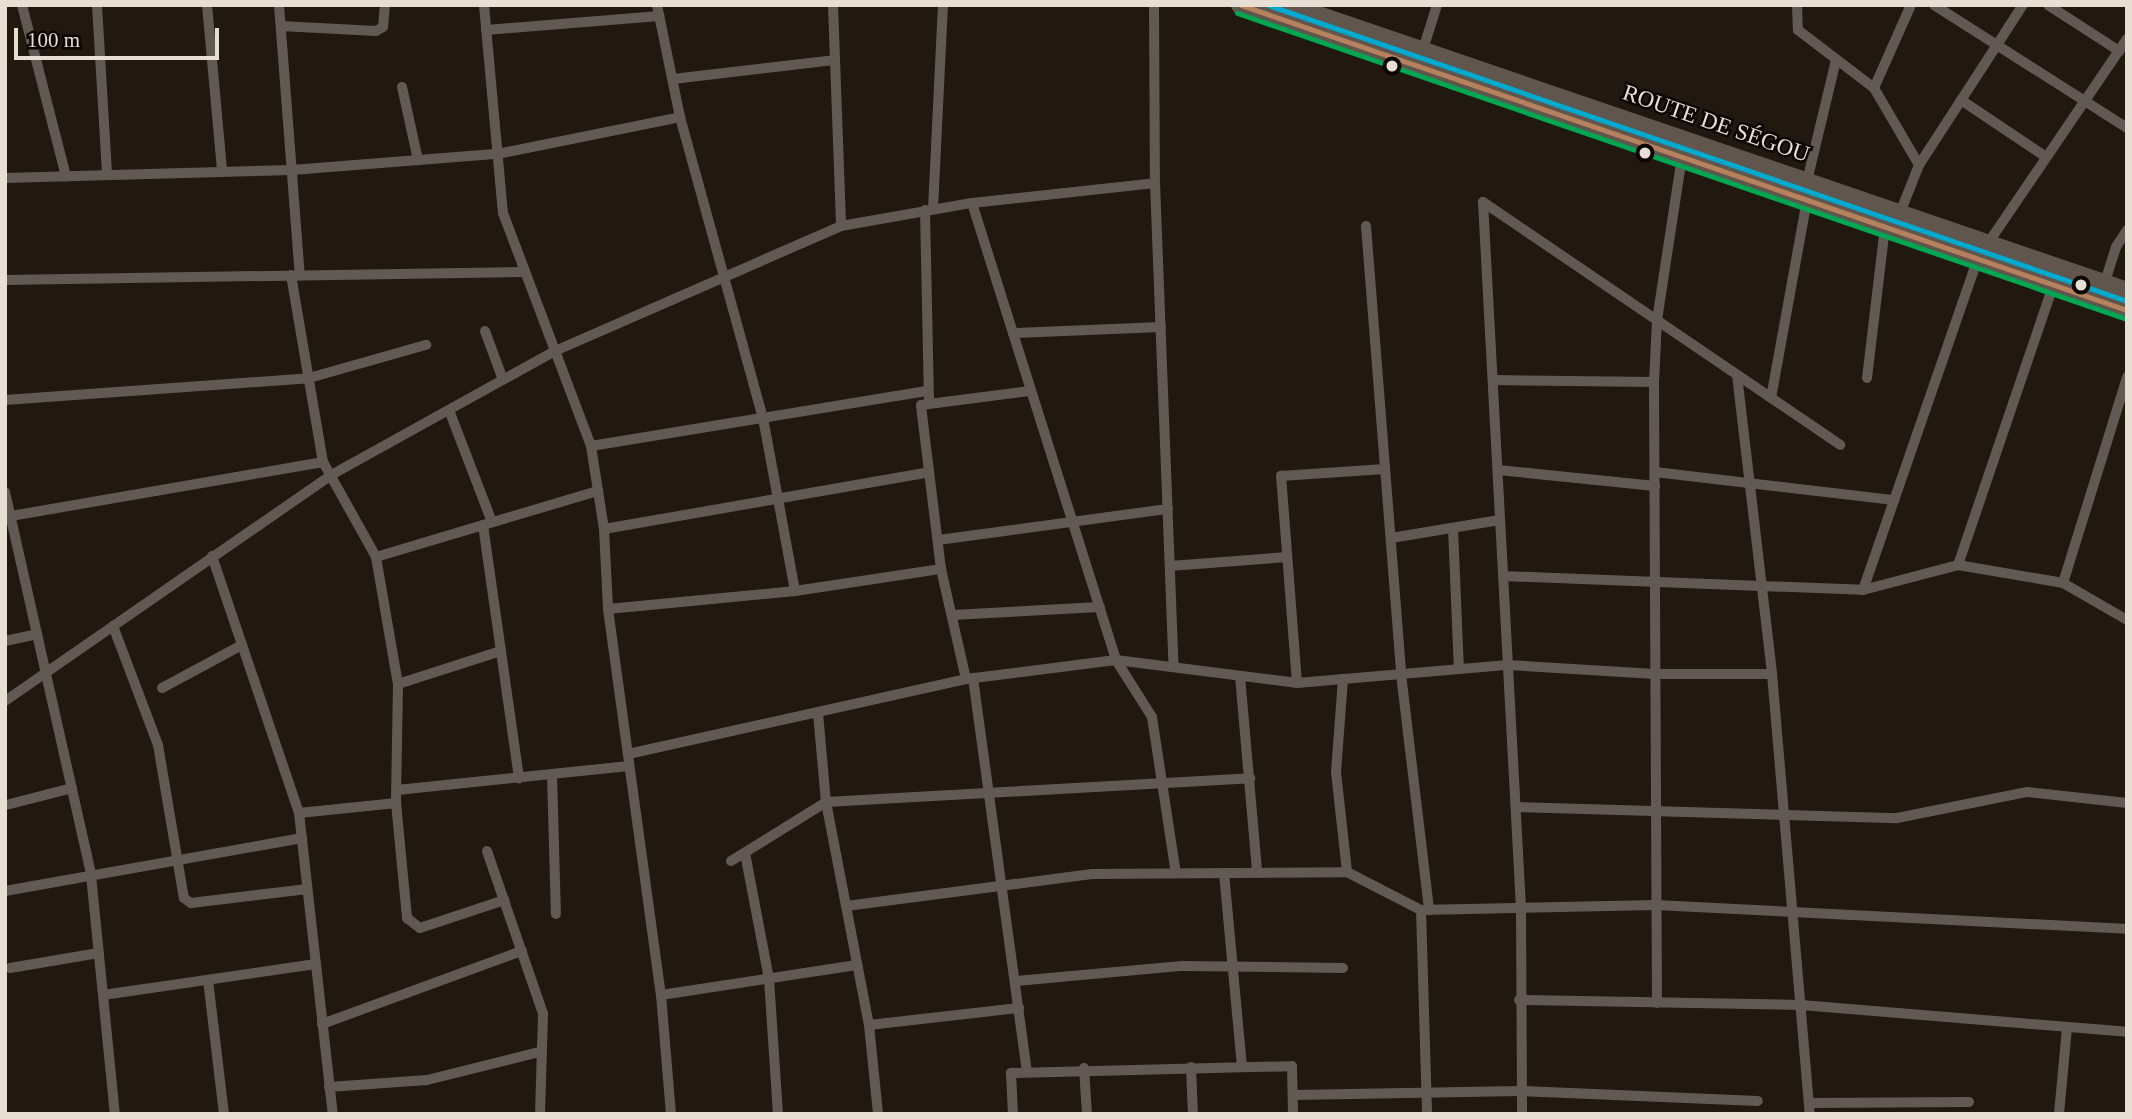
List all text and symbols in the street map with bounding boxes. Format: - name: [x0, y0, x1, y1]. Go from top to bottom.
- scale bar: [18, 14, 222, 58]
- text: 100 m: [27, 28, 80, 52]
- unlabelled marker: [1385, 59, 1399, 73]
- street label: ROUTE DE SÉGOU: [1619, 79, 1813, 169]
- unlabelled marker: [1638, 146, 1652, 160]
- unlabelled marker: [2074, 278, 2088, 292]

